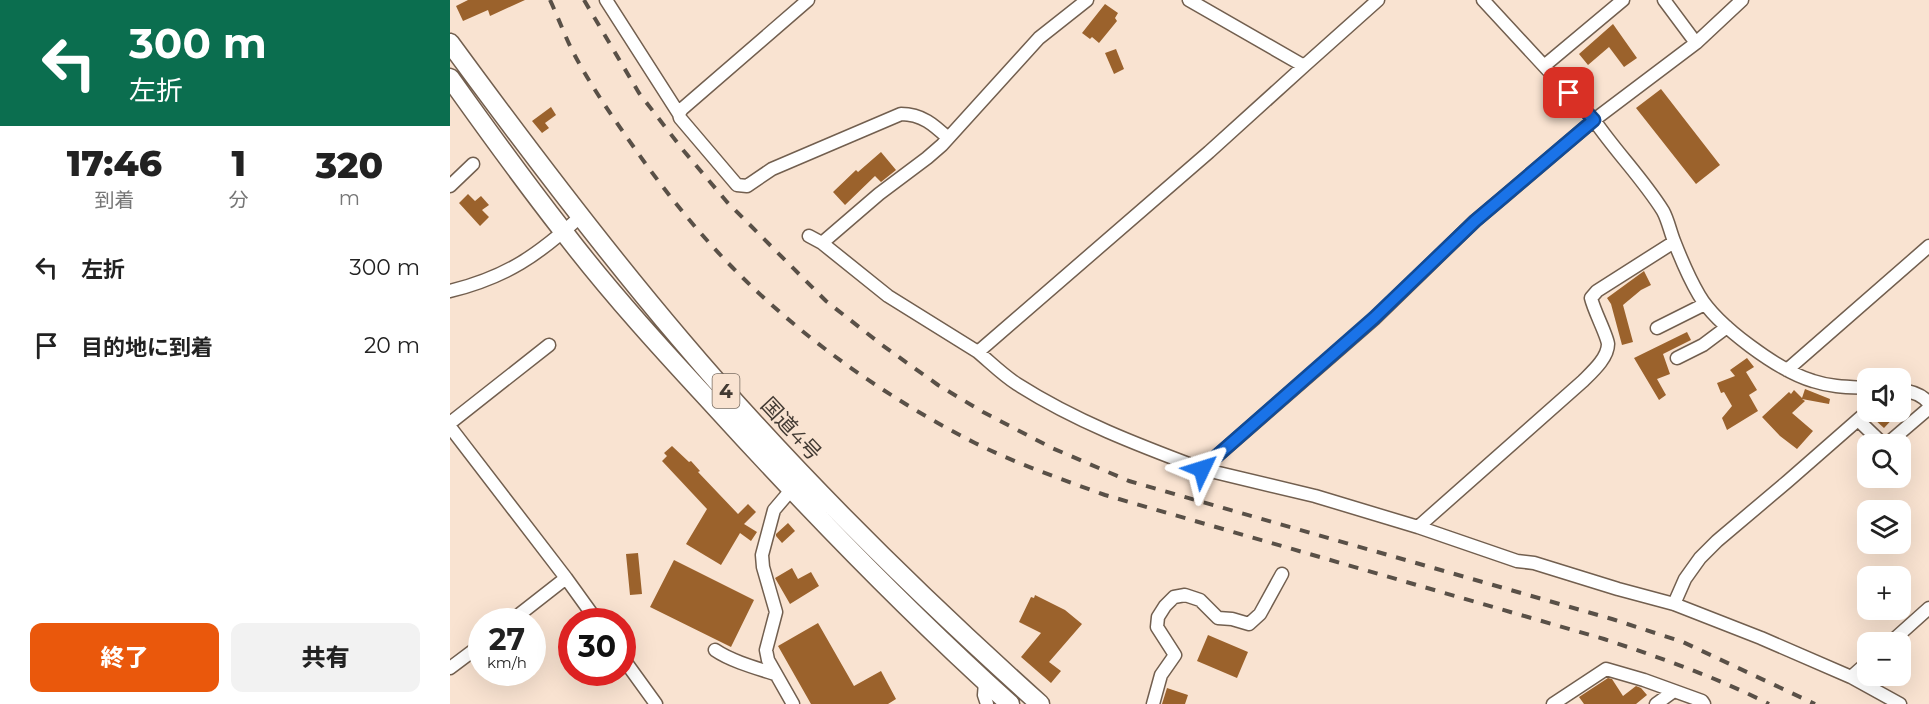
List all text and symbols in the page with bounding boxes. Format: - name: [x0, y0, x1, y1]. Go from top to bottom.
- text: 300 m: [129, 17, 267, 69]
- icon: left: [30, 24, 108, 102]
- pin: [1543, 67, 1594, 118]
- text: 左折: [129, 74, 183, 107]
- icon: arrive: [1552, 76, 1585, 109]
- text: 17:46: [67, 141, 162, 185]
- text: 1: [231, 141, 246, 185]
- text: 320: [315, 143, 383, 187]
- text: m: [339, 186, 360, 210]
- text: 到着: [94, 188, 134, 212]
- text: 分: [229, 188, 249, 212]
- icon: left: [30, 251, 63, 284]
- text: 300 m: [349, 254, 420, 281]
- text: 左折: [81, 256, 125, 283]
- icon: arrive: [30, 329, 63, 362]
- text: 20 m: [364, 332, 420, 359]
- text: 目的地に到着: [81, 334, 213, 361]
- map controls: [1857, 368, 1911, 686]
- button: sound: [1857, 368, 1911, 422]
- road number: 4: [712, 374, 740, 408]
- street label: 国道4号: [756, 392, 827, 465]
- button: search: [1857, 434, 1911, 488]
- position arrow: [1170, 437, 1234, 501]
- button: layers: [1857, 500, 1911, 554]
- button: +: [1857, 566, 1911, 620]
- speed limit sign: 30: [558, 608, 636, 686]
- text: 27: [489, 621, 525, 658]
- button: 終了: [30, 623, 219, 692]
- button: 共有: [231, 623, 420, 692]
- button: −: [1857, 632, 1911, 686]
- text: km/h: [487, 653, 527, 672]

